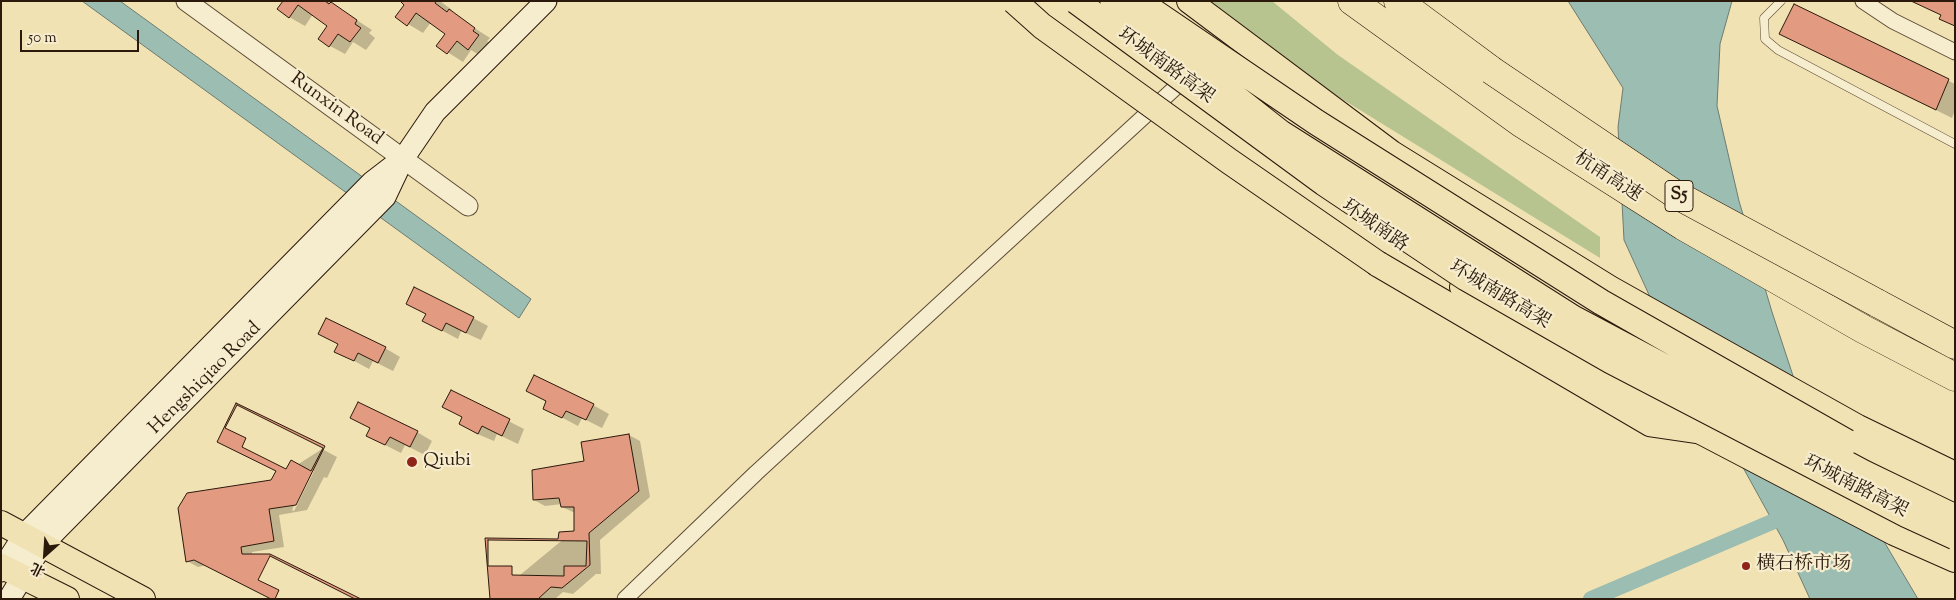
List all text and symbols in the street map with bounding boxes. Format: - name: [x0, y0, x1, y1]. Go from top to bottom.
- scale bar: [22, 20, 141, 52]
- street label: 环城南路高架: [1112, 24, 1218, 110]
- text: 50 m: [28, 28, 57, 49]
- street label: Runxin Road: [285, 69, 387, 151]
- street label: 杭甬高速: [1569, 148, 1645, 208]
- road number: S5: [1665, 180, 1693, 212]
- street label: 环城南路: [1336, 196, 1412, 258]
- street label: 环城南路高架: [1444, 257, 1554, 335]
- street label: Hengshiqiao Road: [145, 318, 267, 440]
- place label: Qiubi: [423, 451, 471, 473]
- street label: 环城南路高架: [1799, 452, 1911, 524]
- marker: Qiubi: [405, 455, 419, 469]
- north arrow: [20, 530, 70, 580]
- place label: 横石桥市场: [1756, 555, 1851, 577]
- text: 北: [28, 556, 49, 581]
- marker: 横石桥市场: [1740, 560, 1752, 572]

